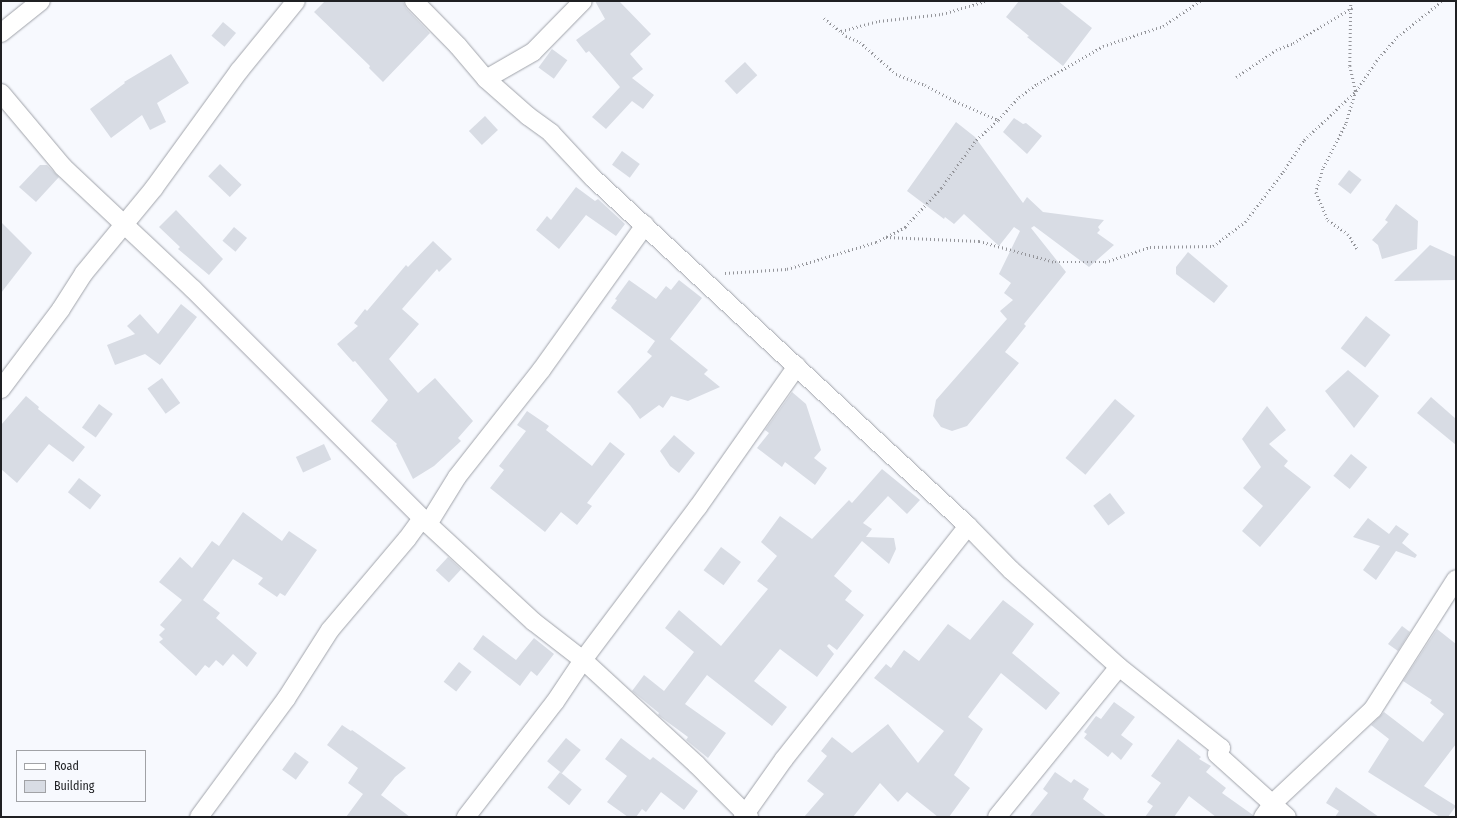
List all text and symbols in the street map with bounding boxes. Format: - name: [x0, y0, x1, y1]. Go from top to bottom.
- legend: [16, 750, 146, 802]
- text: Road: [54, 759, 79, 773]
- text: Building: [54, 779, 94, 793]

